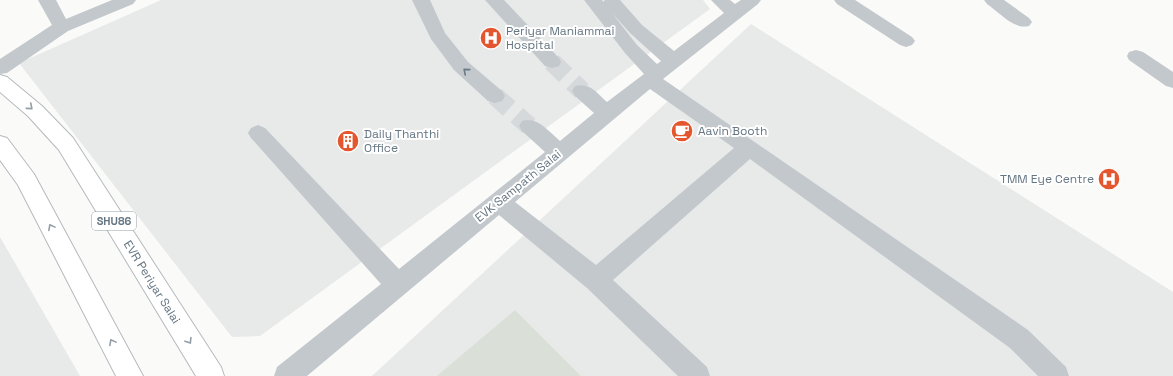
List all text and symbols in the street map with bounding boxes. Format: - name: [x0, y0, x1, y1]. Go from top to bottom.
- place label: Periyar Maniammai Hospital: [506, 23, 614, 53]
- hospital icon: Periyar Maniammai Hospital: [478, 25, 504, 51]
- one-way arrow: [463, 68, 471, 75]
- one-way arrow: [25, 102, 33, 109]
- cafe icon: Aavin Booth: [669, 118, 695, 144]
- place label: Aavin Booth: [698, 123, 767, 139]
- place label: Daily Thanthi Office: [364, 126, 439, 156]
- building icon: Daily Thanthi Office: [335, 128, 361, 154]
- street label: EVK Sampath Salai: [472, 146, 564, 226]
- hospital icon: TMM Eye Centre: [1096, 166, 1122, 192]
- place label: TMM Eye Centre: [1000, 171, 1094, 187]
- road number: SHU86: [92, 212, 136, 230]
- one-way arrow: [48, 223, 56, 231]
- street label: EVR Periyar Salai: [120, 237, 184, 327]
- one-way arrow: [184, 337, 192, 344]
- one-way arrow: [109, 338, 116, 346]

